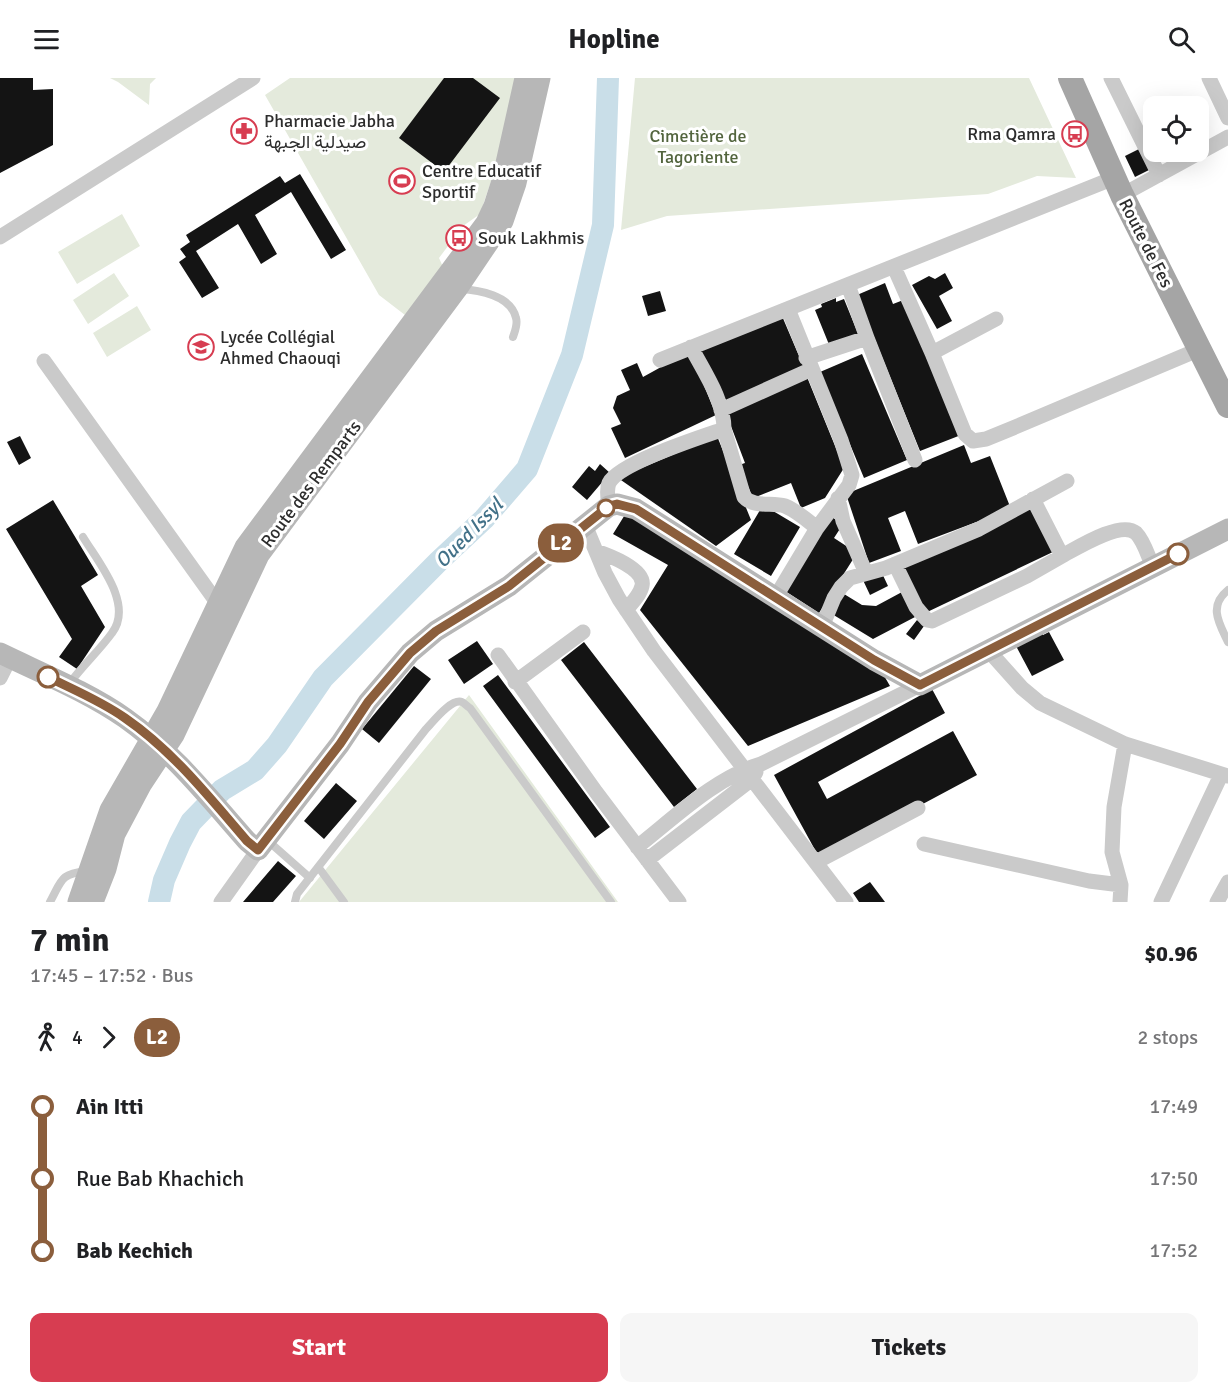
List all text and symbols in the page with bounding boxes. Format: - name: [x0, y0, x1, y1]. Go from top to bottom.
- icon: menu: [30, 23, 63, 56]
- text: Hopline: [568, 23, 660, 56]
- icon: search: [1165, 23, 1198, 56]
- map controls: [1143, 96, 1209, 162]
- button: locate: [1143, 96, 1209, 162]
- place label: Pharmacie Jabha صيدلية الجبهة: [264, 110, 395, 153]
- pharmacy icon: Pharmacie Jabha صيدلية الجبهة: [229, 116, 259, 146]
- bus stop icon: Rma Qamra: [1060, 119, 1090, 149]
- place label: Rma Qamra: [967, 123, 1056, 145]
- park label: Cimetière de Tagoriente: [649, 125, 747, 168]
- place label: Centre Educatif Sportif: [422, 160, 542, 203]
- sports icon: Centre Educatif Sportif: [387, 166, 417, 196]
- street label: Route de Fes: [1114, 195, 1178, 291]
- bus stop icon: Souk Lakhmis: [444, 223, 474, 253]
- place label: Souk Lakhmis: [478, 227, 585, 249]
- place label: Lycée Collégial Ahmed Chaouqi: [220, 326, 341, 369]
- school or university icon: Lycée Collégial Ahmed Chaouqi: [186, 332, 216, 362]
- street label: Route des Remparts: [256, 416, 366, 552]
- water label: Oued Issyl: [430, 491, 510, 573]
- unlabelled marker: [597, 499, 615, 517]
- line badge: L2: [534, 524, 588, 562]
- text: L2: [550, 530, 572, 556]
- unlabelled marker: [1167, 543, 1189, 565]
- unlabelled marker: [37, 666, 59, 688]
- text: 7 min: [30, 920, 110, 961]
- text: $0.96: [1144, 940, 1198, 967]
- text: 17:45 – 17:52 · Bus: [30, 963, 193, 988]
- icon: walk: [30, 1021, 63, 1054]
- icon: forward: [92, 1021, 125, 1054]
- text: L2: [146, 1024, 168, 1050]
- text: 4: [72, 1025, 83, 1050]
- text: 2 stops: [1137, 1025, 1198, 1050]
- text: Ain Itti: [76, 1093, 143, 1120]
- text: 17:49: [1149, 1094, 1198, 1119]
- text: Rue Bab Khachich: [76, 1165, 244, 1192]
- text: 17:50: [1149, 1166, 1198, 1191]
- text: Bab Kechich: [76, 1237, 193, 1264]
- text: 17:52: [1149, 1238, 1198, 1263]
- button: Start: [30, 1313, 608, 1382]
- button: Tickets: [620, 1313, 1198, 1382]

